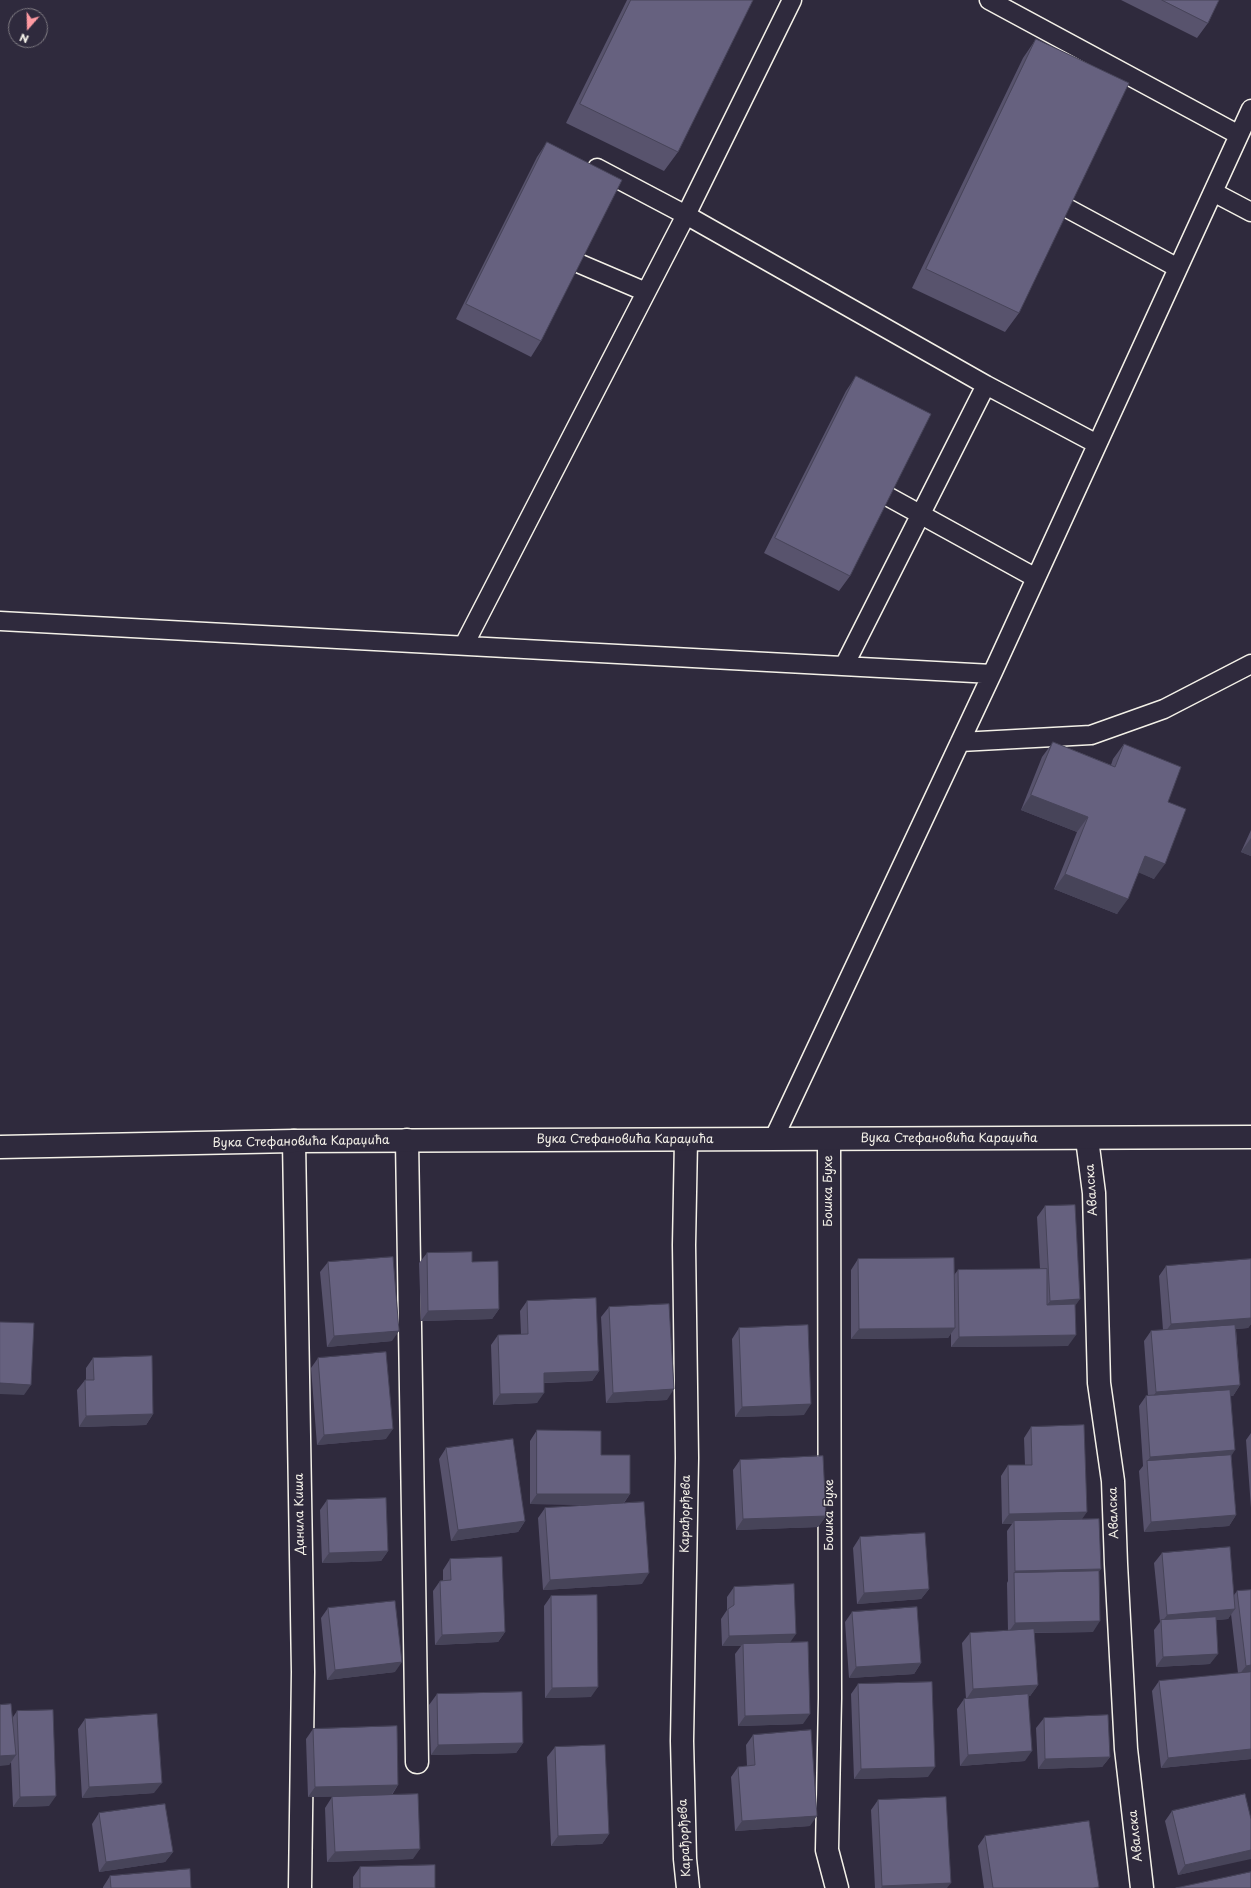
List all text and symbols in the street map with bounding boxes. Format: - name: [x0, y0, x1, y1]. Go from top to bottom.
- north arrow: [8, 8, 48, 48]
- text: N: [17, 29, 31, 48]
- street label: Вука Стефановића Караџића: [861, 1132, 1037, 1146]
- street label: Вука Стефановића Караџића: [212, 1133, 390, 1151]
- street label: Вука Стефановића Караџића: [537, 1133, 713, 1147]
- street label: Бошка Бухе: [822, 1155, 836, 1227]
- street label: Авалска: [1083, 1164, 1101, 1216]
- street label: Данила Киша: [292, 1473, 308, 1555]
- street label: Карађорђева: [678, 1475, 694, 1553]
- street label: Бошка Бухе: [823, 1479, 837, 1551]
- street label: Авалска: [1106, 1487, 1122, 1539]
- street label: Карађорђева: [676, 1799, 694, 1877]
- street label: Авалска: [1126, 1809, 1146, 1863]

